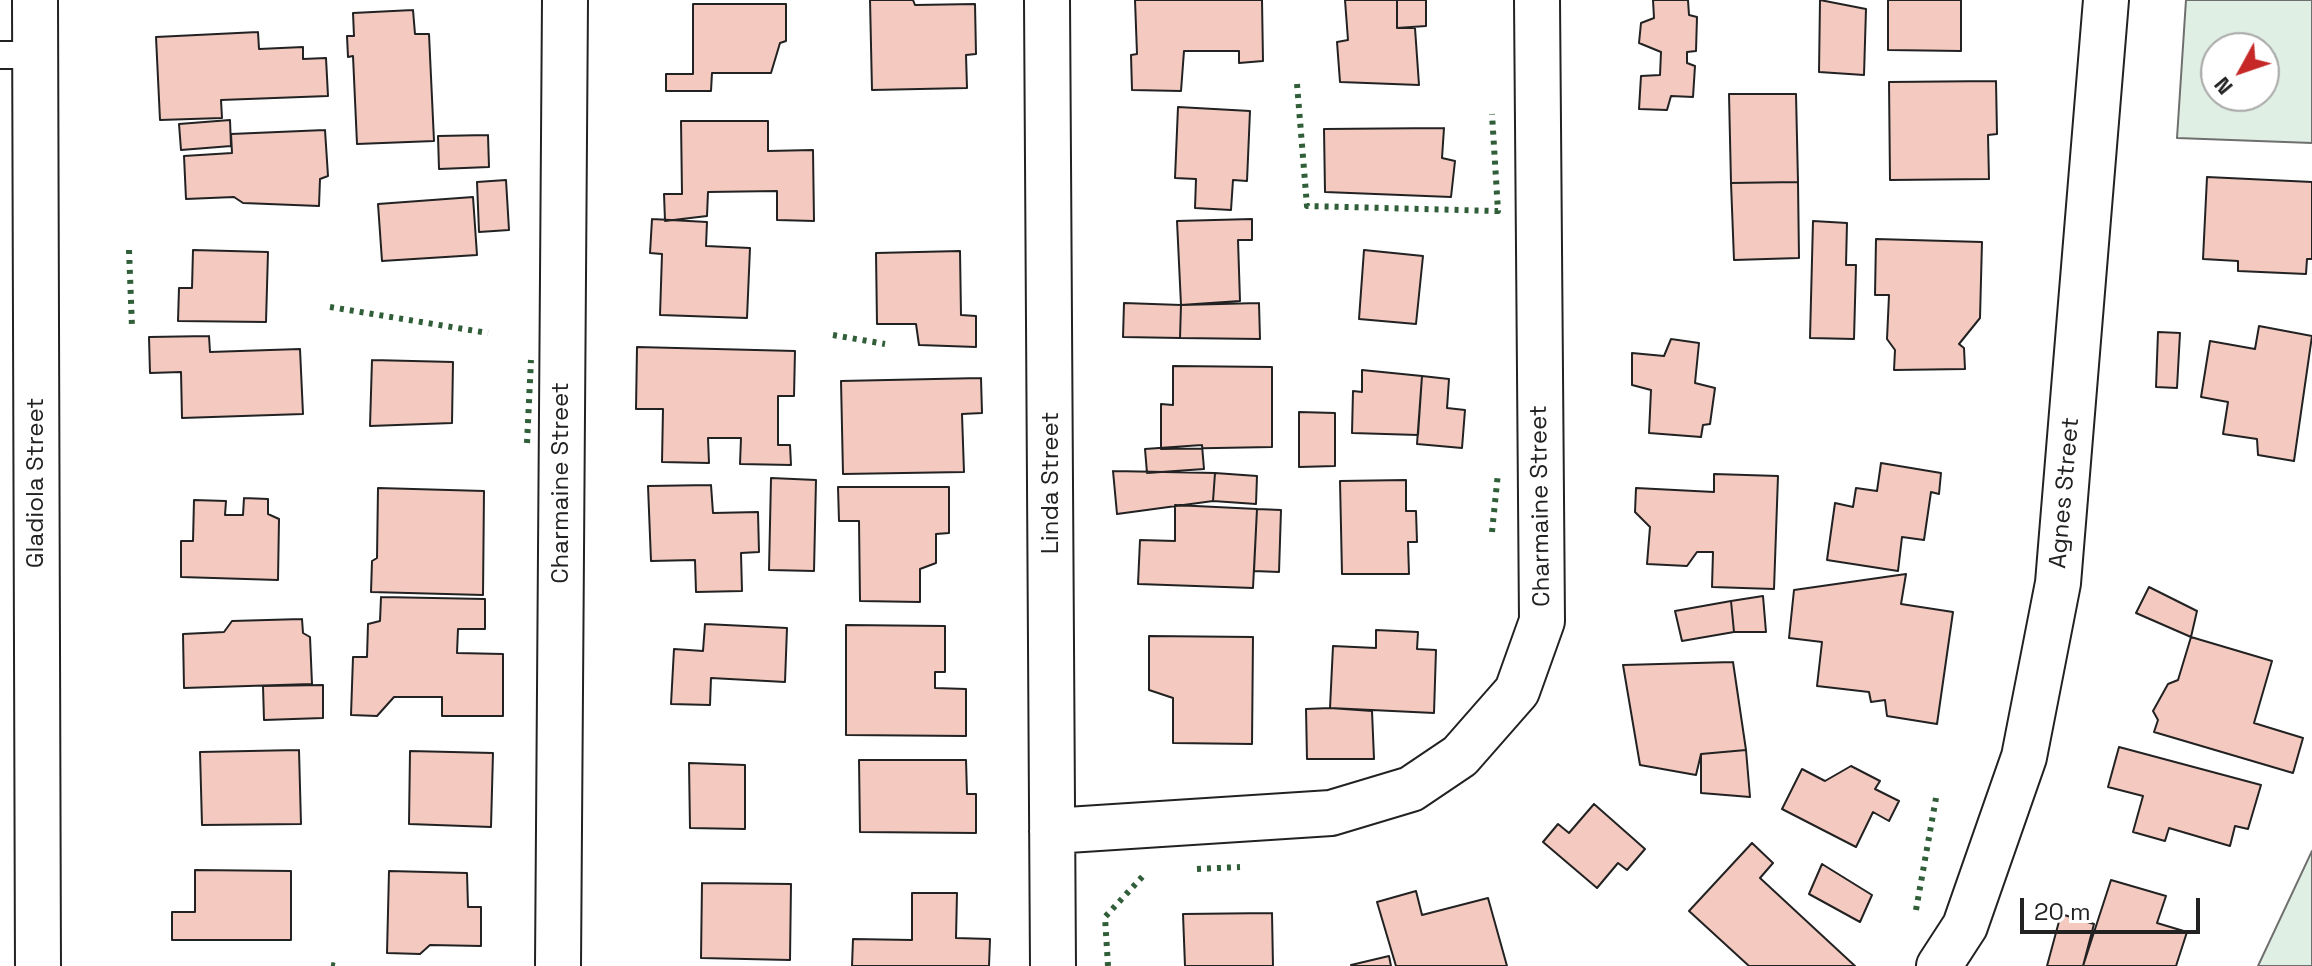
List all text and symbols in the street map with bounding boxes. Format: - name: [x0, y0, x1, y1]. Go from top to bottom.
- north arrow: [2200, 32, 2280, 112]
- text: N: [2208, 71, 2239, 101]
- street label: Charmaine Street: [547, 382, 575, 584]
- street label: Gladiola Street: [22, 398, 50, 568]
- street label: Charmaine Street: [1525, 405, 1557, 607]
- street label: Linda Street: [1037, 412, 1065, 554]
- street label: Agnes Street: [2044, 416, 2086, 570]
- scale bar: [2024, 882, 2204, 932]
- text: 20 m: [2034, 896, 2091, 927]

